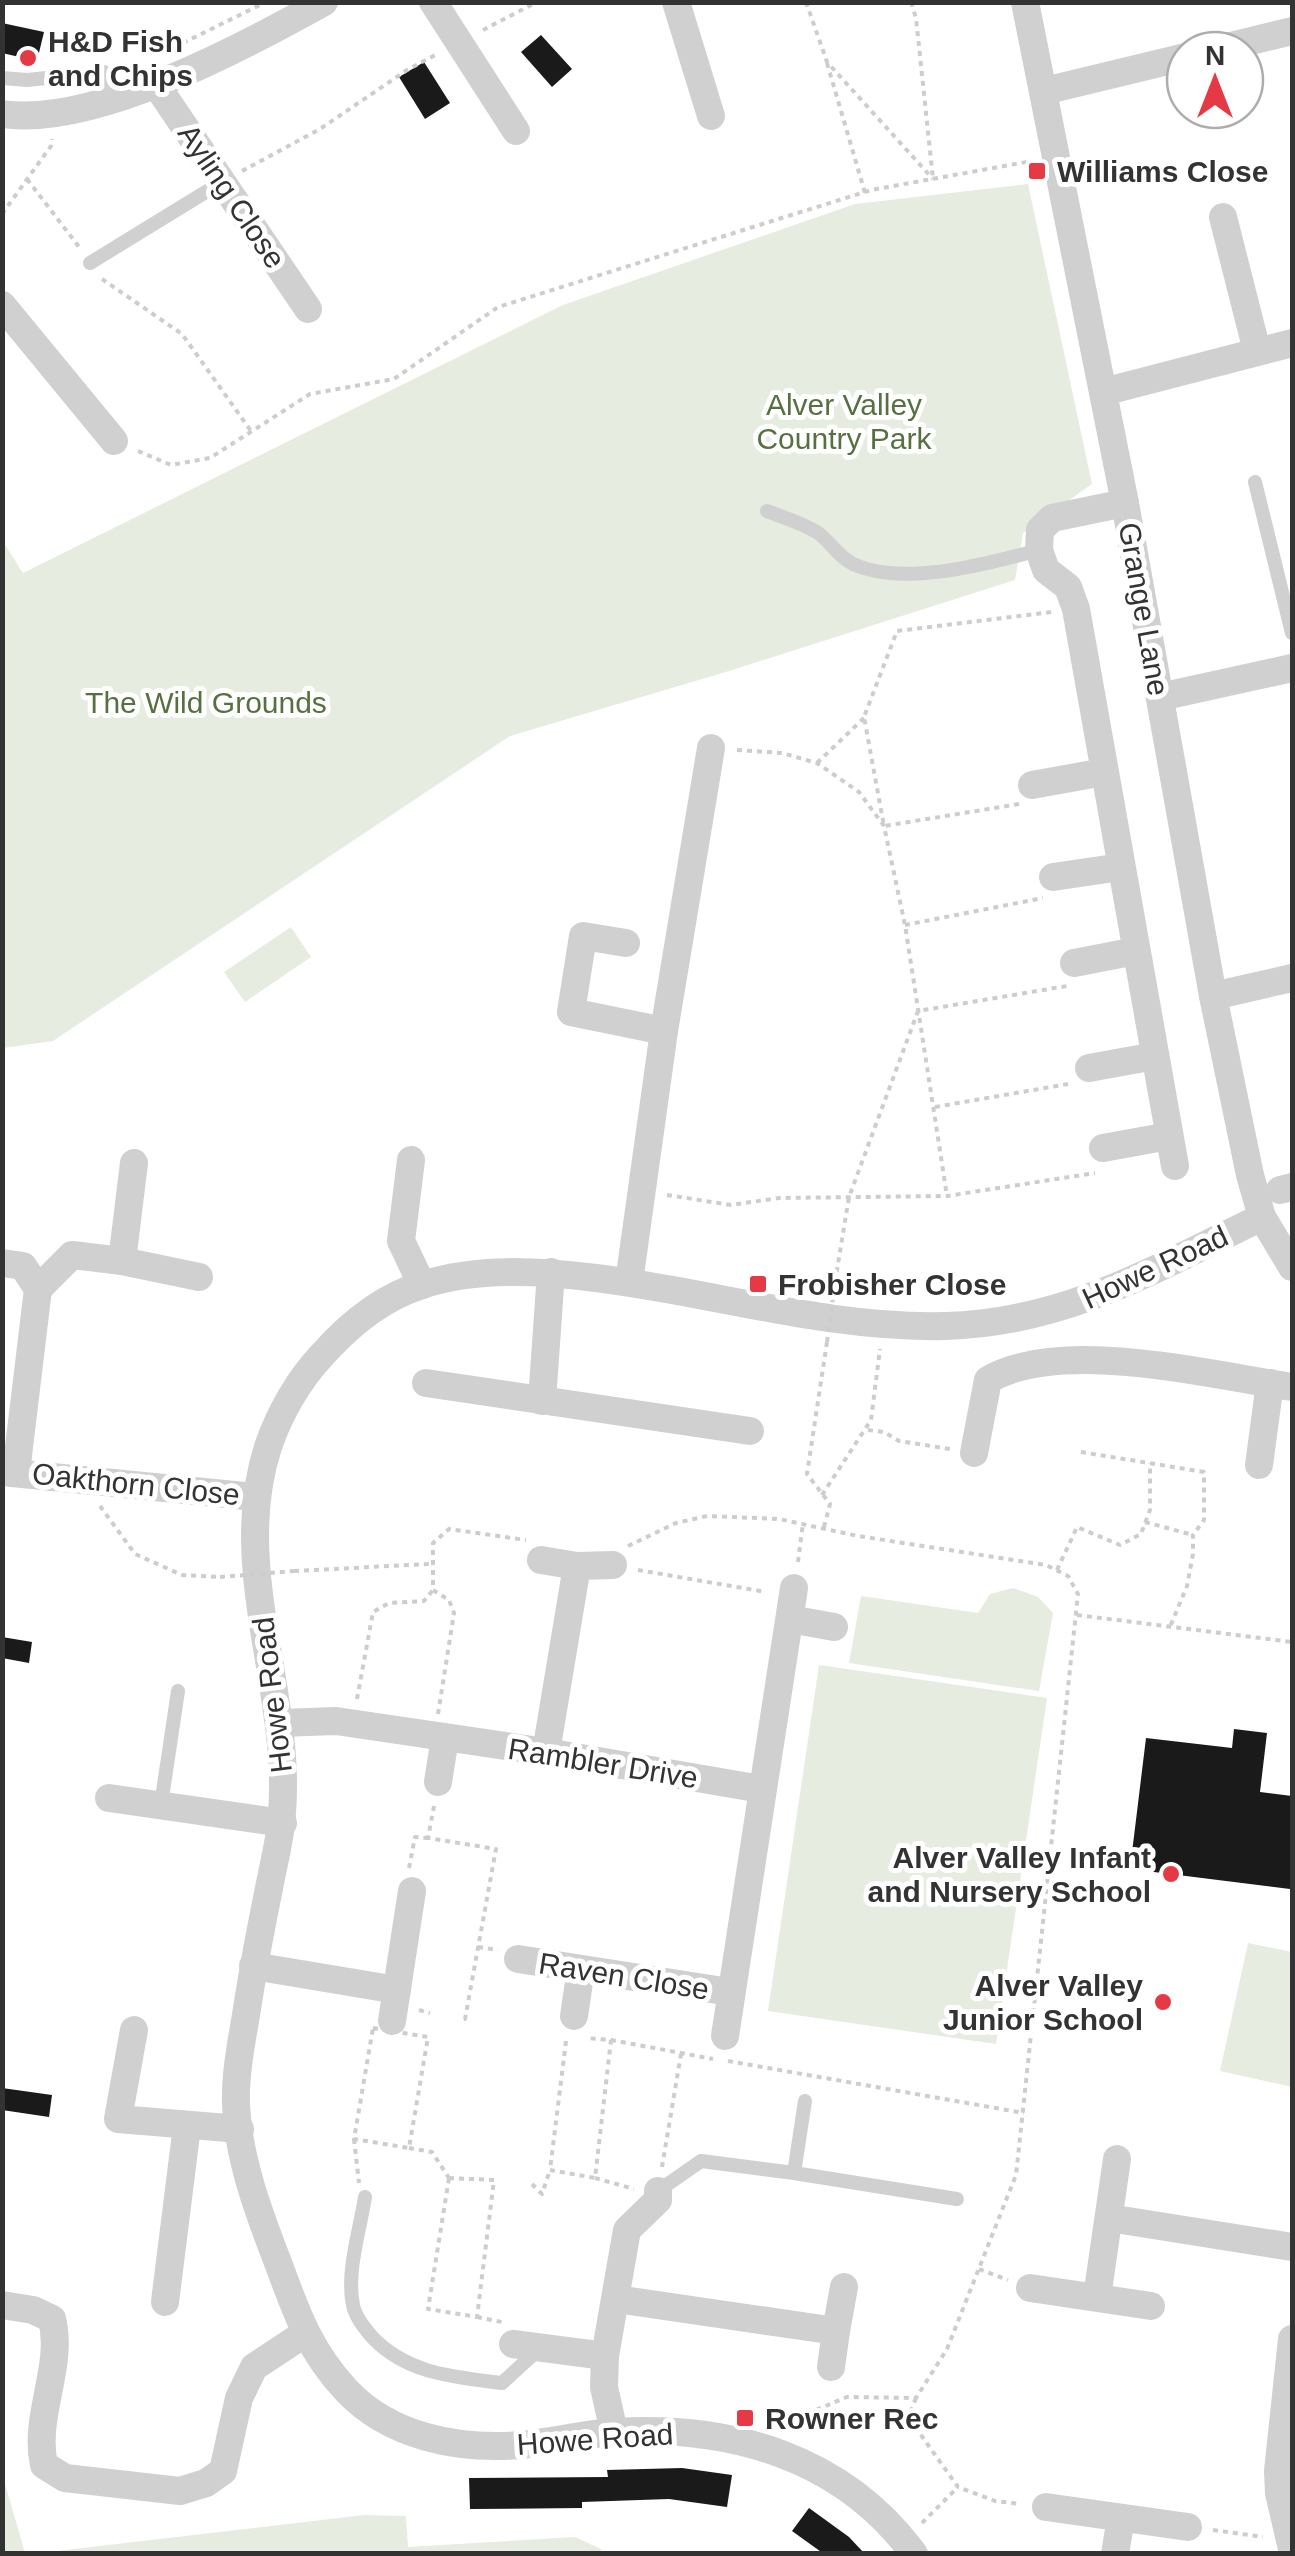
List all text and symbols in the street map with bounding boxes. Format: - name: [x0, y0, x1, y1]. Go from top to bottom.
- place label: H&D Fish and Chips: [48, 25, 193, 92]
- north arrow: [1165, 30, 1265, 130]
- text: N: [1205, 40, 1225, 71]
- marker: H&D Fish and Chips: [17, 47, 39, 69]
- street label: Ayling Close: [172, 118, 292, 274]
- place label: Williams Close: [1057, 155, 1268, 188]
- marker: Williams Close: [1026, 160, 1048, 182]
- park label: Alver Valley Country Park: [756, 388, 933, 455]
- street label: Grange Lane: [1113, 520, 1175, 698]
- park label: The Wild Grounds: [85, 686, 327, 719]
- street label: Howe Road: [1077, 1219, 1233, 1315]
- place label: Frobisher Close: [778, 1268, 1006, 1301]
- marker: Frobisher Close: [747, 1273, 769, 1295]
- street label: Oakthorn Close: [31, 1457, 241, 1511]
- street label: Howe Road: [246, 1615, 298, 1775]
- street label: Rambler Drive: [506, 1732, 700, 1794]
- place label: Alver Valley Infant and Nursery School: [868, 1841, 1151, 1908]
- marker: Alver Valley Infant and Nursery School: [1160, 1863, 1182, 1885]
- street label: Raven Close: [537, 1946, 711, 2006]
- place label: Alver Valley Junior School: [943, 1969, 1143, 2036]
- marker: Alver Valley Junior School: [1152, 1991, 1174, 2013]
- place label: Rowner Rec: [765, 2402, 938, 2435]
- marker: Rowner Rec: [734, 2407, 756, 2429]
- street label: Howe Road: [516, 2417, 674, 2461]

